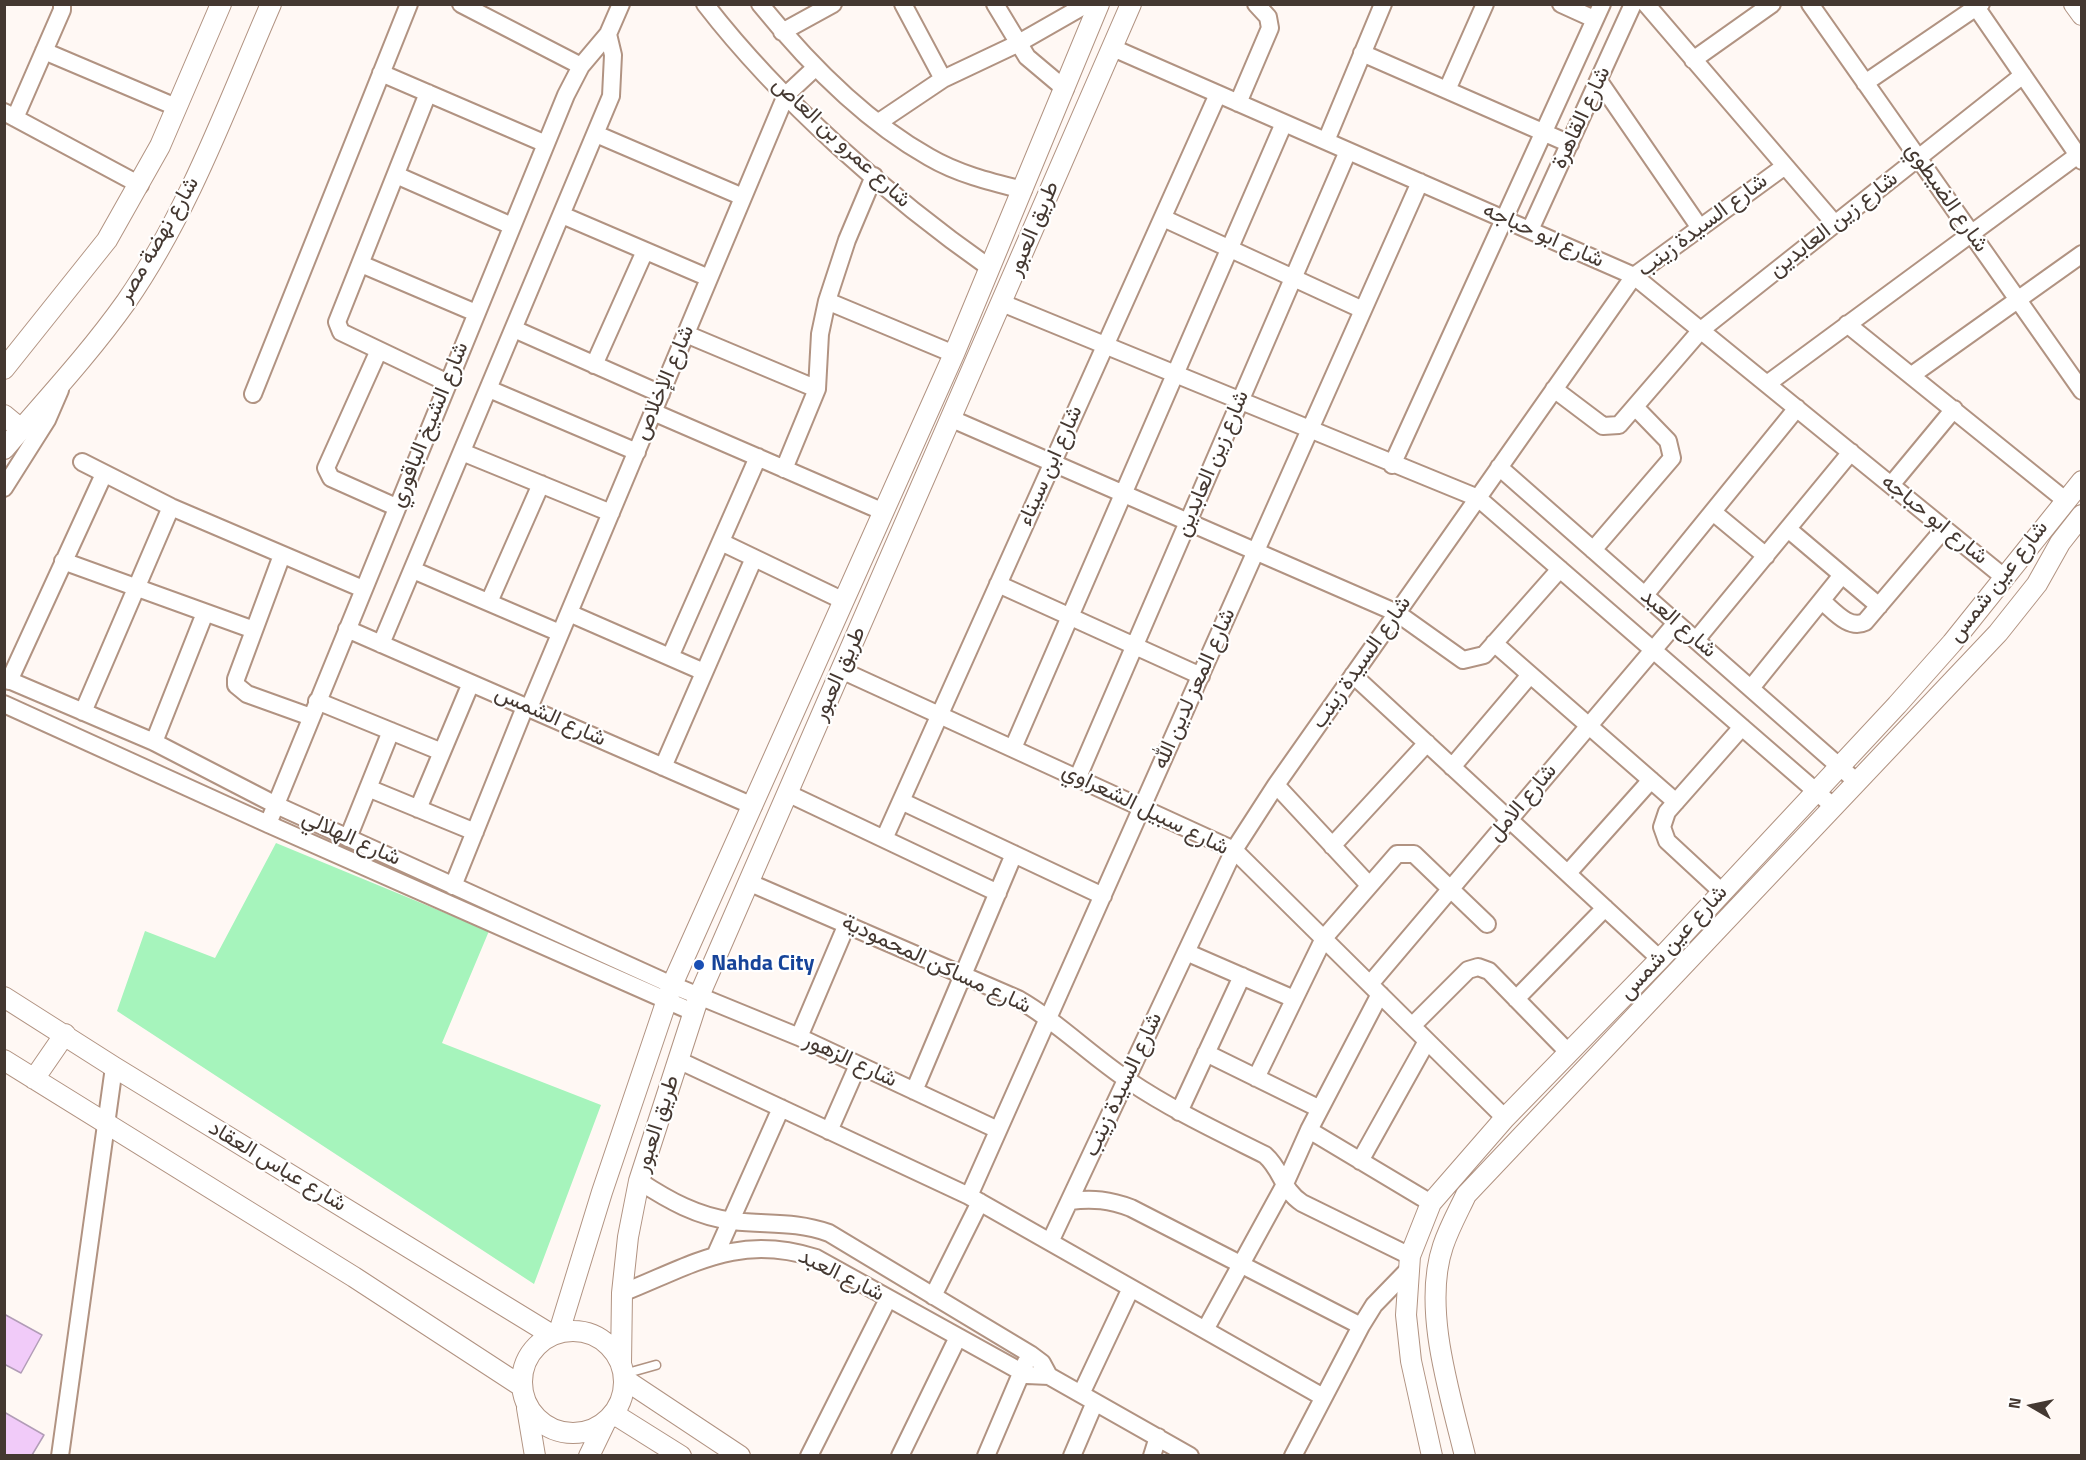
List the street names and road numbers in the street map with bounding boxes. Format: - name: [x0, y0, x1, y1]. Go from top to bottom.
- street label: شارع القاهرة: [1547, 63, 1617, 173]
- street label: شارع عمرو بن العاص: [766, 72, 916, 214]
- street label: شارع الضيطوي: [1899, 138, 1993, 258]
- street label: شارع زين العابدين: [1764, 166, 1904, 284]
- street label: شارع السيدة زينب: [1633, 168, 1773, 284]
- street label: شارع نهضة مصر: [112, 173, 206, 307]
- street label: طريق العبور: [1002, 178, 1066, 280]
- street label: شارع ابو حباجه: [1478, 198, 1608, 274]
- street label: شارع الإخلاص: [629, 322, 701, 444]
- street label: شارع الشيخ الباقوري: [385, 338, 475, 512]
- street label: شارع زين العابدين: [1170, 387, 1256, 541]
- street label: شارع ابن سيناء: [1013, 402, 1089, 530]
- street label: شارع ابو حباجه: [1875, 469, 1993, 571]
- street label: شارع عين شمس: [1943, 516, 2055, 648]
- street label: شارع العبد: [1634, 584, 1722, 664]
- street label: شارع السيدة زينب: [1306, 591, 1418, 735]
- street label: شارع المعز لدين الله: [1148, 605, 1242, 773]
- street label: طريق العبور: [808, 623, 872, 725]
- street label: شارع الشمس: [490, 681, 610, 753]
- street label: شارع سبيل الشعراوي: [1057, 758, 1233, 862]
- street label: شارع الامل: [1483, 759, 1563, 847]
- street label: شارع الهلالي: [298, 806, 404, 872]
- street label: شارع عين شمس: [1614, 880, 1734, 1006]
- street label: شارع مساكن المحمودية: [837, 910, 1035, 1020]
- street label: شارع السيدة زينب: [1079, 1009, 1169, 1161]
- street label: شارع الزهور: [799, 1028, 901, 1094]
- street label: طريق العبور: [630, 1072, 686, 1176]
- street label: شارع عباس العقاد: [203, 1116, 351, 1218]
- street label: شارع العبد: [794, 1244, 888, 1308]

